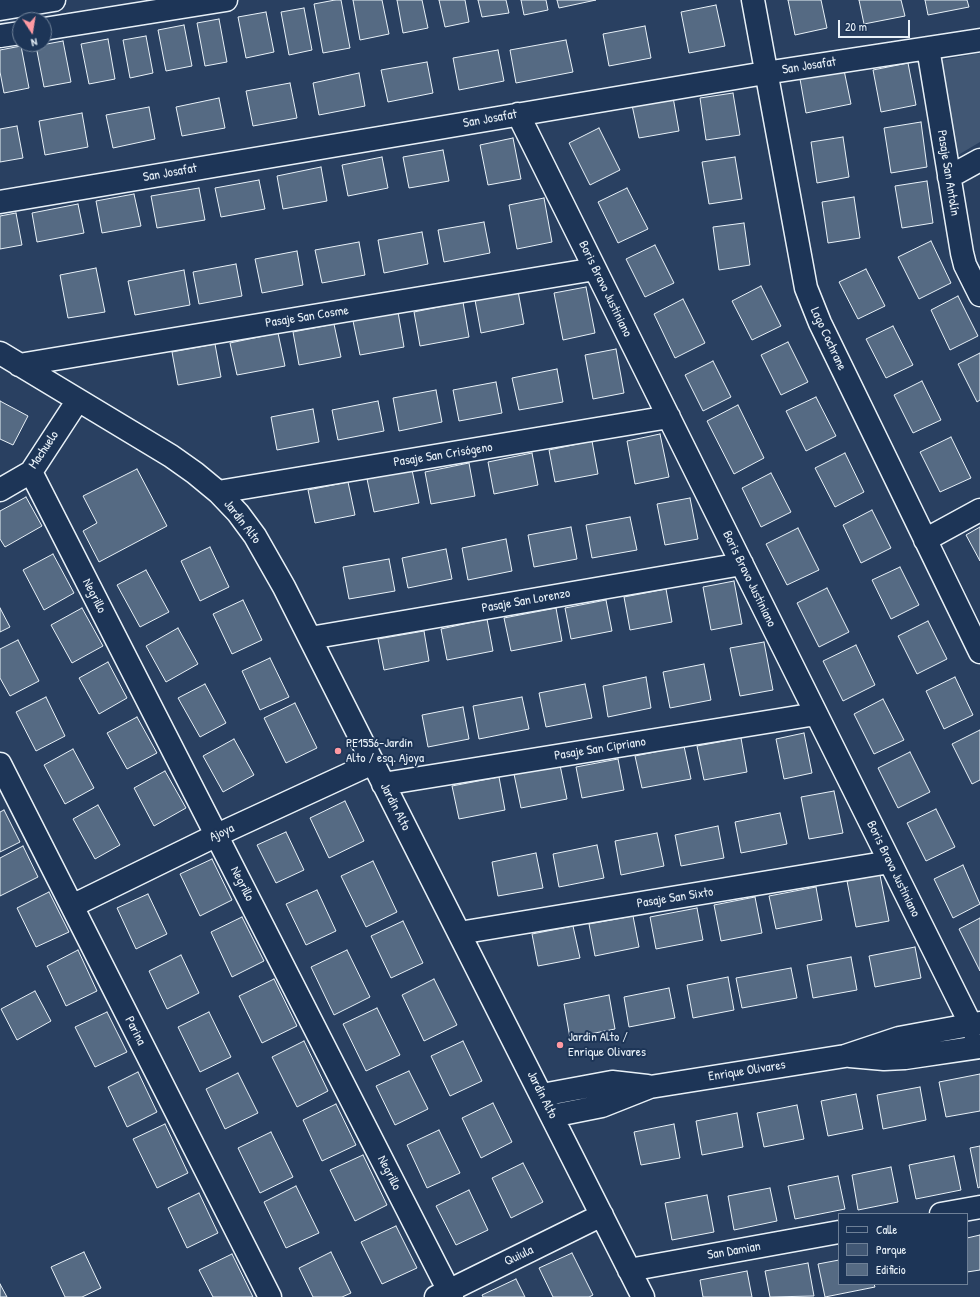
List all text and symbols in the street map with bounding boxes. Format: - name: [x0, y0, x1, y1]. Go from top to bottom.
- north arrow: [12, 12, 52, 52]
- scale bar: [840, 12, 912, 38]
- text: 20 m: [845, 18, 867, 35]
- text: N: [30, 35, 39, 50]
- street label: San Josafat: [781, 54, 837, 78]
- street label: San Josafat: [462, 107, 518, 131]
- street label: Pasaje San Antolín: [934, 129, 962, 217]
- street label: San Josafat: [142, 161, 198, 185]
- street label: Boris Bravo Justiniano: [575, 238, 635, 340]
- street label: Pasaje San Cosme: [264, 303, 350, 331]
- street label: Lago Cochrane: [807, 305, 849, 373]
- street label: Machuelo: [26, 428, 62, 472]
- street label: Pasaje San Crisógeno: [392, 439, 494, 471]
- street label: Jardín Alto: [220, 497, 264, 547]
- street label: Boris Bravo Justiniano: [719, 528, 779, 630]
- street label: Negrillo: [79, 576, 109, 616]
- street label: Pasaje San Lorenzo: [481, 586, 571, 616]
- street label: Pasaje San Cipriano: [553, 734, 647, 764]
- place label: PE1556-Jardín Alto / esq. Ajoya: [346, 736, 424, 767]
- marker: PE1556-Jardín Alto / esq. Ajoya: [333, 746, 343, 756]
- street label: Jardín Alto: [376, 781, 414, 833]
- street label: Boris Bravo Justiniano: [863, 818, 923, 920]
- street label: Ajoya: [207, 821, 237, 845]
- street label: Negrillo: [227, 864, 257, 904]
- street label: Pasaje San Sixto: [636, 884, 714, 912]
- street label: Parina: [121, 1014, 149, 1048]
- place label: Jardin Alto / Enrique Olivares: [568, 1030, 646, 1061]
- marker: Jardin Alto / Enrique Olivares: [555, 1040, 565, 1050]
- street label: Enrique Olivares: [707, 1057, 787, 1085]
- street label: Jardín Alto: [523, 1069, 561, 1121]
- street label: Negrillo: [374, 1153, 404, 1193]
- legend: [838, 1213, 968, 1285]
- text: Calle: [876, 1221, 897, 1238]
- street label: San Damian: [706, 1239, 762, 1263]
- text: Parque: [876, 1241, 906, 1258]
- street label: Quiula: [502, 1242, 536, 1270]
- text: Edificio: [876, 1261, 906, 1278]

